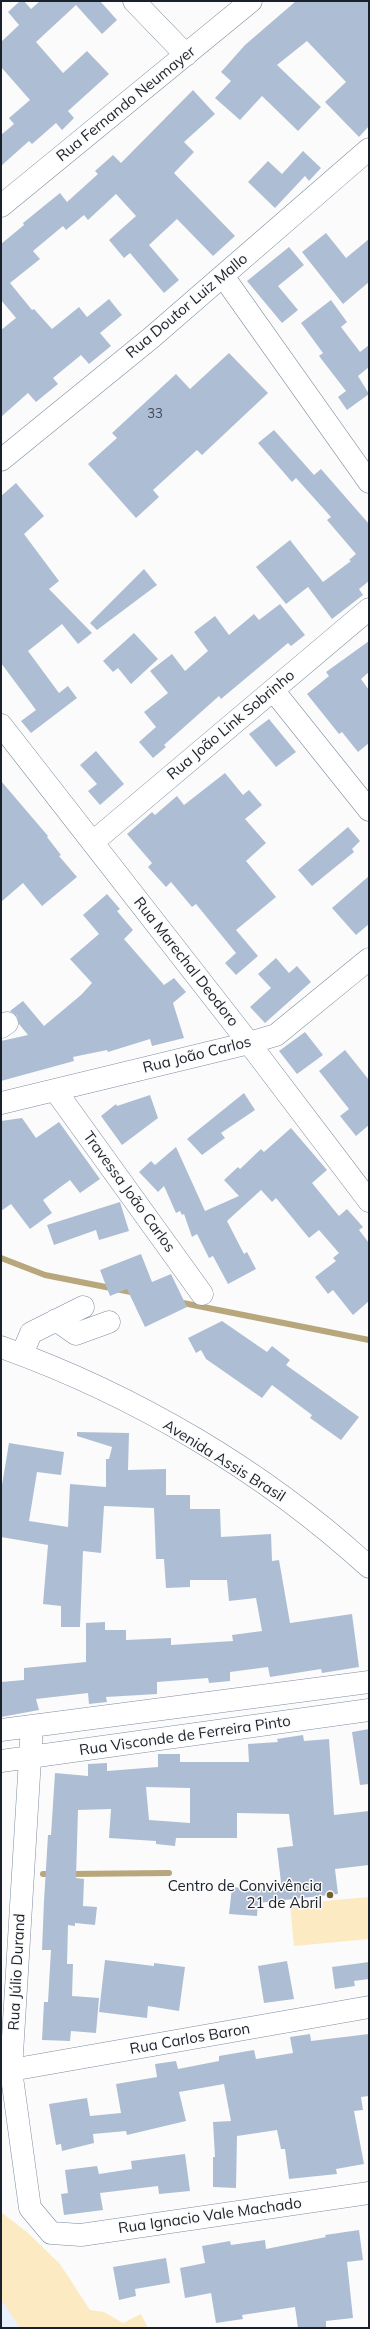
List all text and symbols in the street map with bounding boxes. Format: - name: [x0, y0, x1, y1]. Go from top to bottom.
- street label: Rua Fernando Neumayer: [53, 42, 199, 166]
- street label: Rua Doutor Luiz Mallo: [123, 250, 251, 362]
- house number: 33: [147, 406, 163, 422]
- street label: Rua João Link Sobrinho: [163, 666, 299, 784]
- street label: Rua Marechal Deodoro: [130, 894, 242, 1030]
- street label: Rua João Carlos: [141, 1033, 253, 1077]
- street label: Travessa João Carlos: [79, 1128, 179, 1256]
- street label: Avenida Assis Brasil: [160, 1416, 288, 1506]
- street label: Rua Visconde de Ferreira Pinto: [78, 1712, 292, 1760]
- place label: Centro de Convivência 21 de Abril: [168, 1877, 322, 1912]
- marker: Centro de Convivência 21 de Abril: [325, 1890, 335, 1900]
- street label: Rua Júlio Durand: [5, 1913, 29, 2031]
- street label: Rua Carlos Baron: [128, 2020, 252, 2058]
- street label: Rua Ignacio Vale Machado: [117, 2194, 303, 2238]

